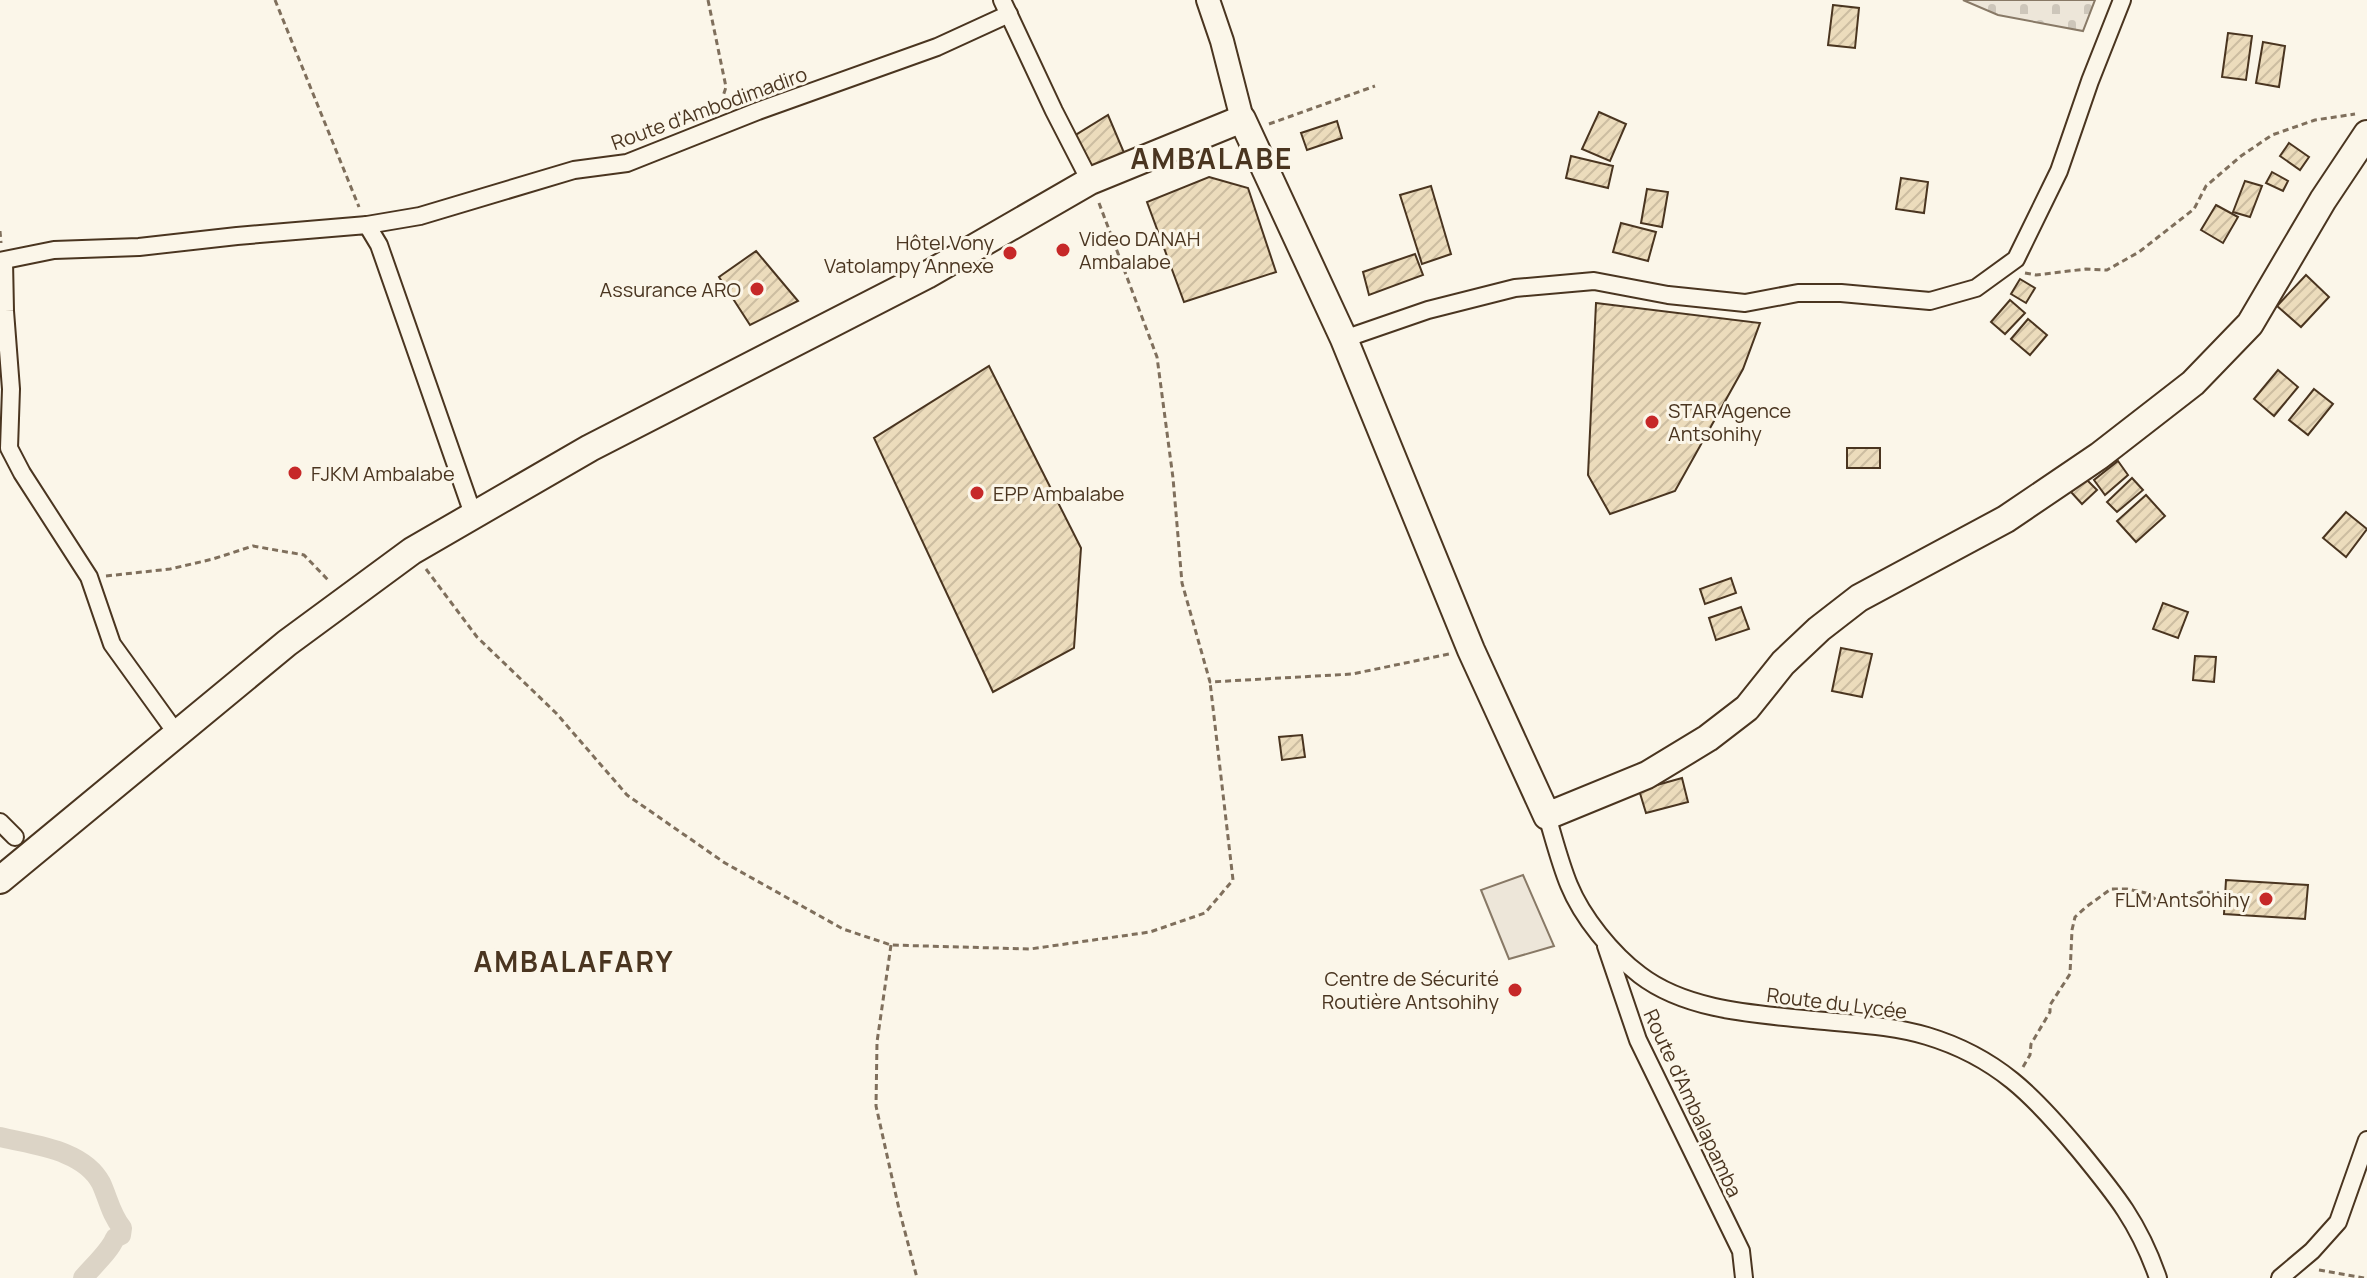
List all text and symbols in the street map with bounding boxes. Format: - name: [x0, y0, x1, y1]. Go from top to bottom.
- street label: Route d'Ambodimadiro: [607, 60, 811, 156]
- district label: AMBALABE: [1131, 139, 1293, 177]
- place label: Video DANAH Ambalabe: [1079, 225, 1200, 275]
- place label: Hôtel Vony Vatolampy Annexe: [824, 229, 994, 279]
- marker: Video DANAH Ambalabe: [1054, 241, 1072, 259]
- marker: Hôtel Vony Vatolampy Annexe: [1001, 244, 1019, 262]
- place label: Assurance ARO: [600, 276, 741, 303]
- marker: Assurance ARO: [748, 280, 766, 298]
- place label: STAR Agence Antsohihy: [1668, 397, 1791, 447]
- marker: STAR Agence Antsohihy: [1643, 413, 1661, 431]
- place label: FJKM Ambalabe: [311, 460, 455, 487]
- marker: FJKM Ambalabe: [286, 464, 304, 482]
- place label: EPP Ambalabe: [993, 480, 1124, 507]
- marker: EPP Ambalabe: [968, 484, 986, 502]
- place label: FLM Antsohihy: [2115, 886, 2250, 913]
- marker: FLM Antsohihy: [2257, 890, 2275, 908]
- district label: AMBALAFARY: [473, 942, 675, 980]
- place label: Centre de Sécurité Routière Antsohihy: [1322, 965, 1499, 1015]
- marker: Centre de Sécurité Routière Antsohihy: [1506, 981, 1524, 999]
- street label: Route du Lycée: [1765, 981, 1909, 1025]
- street label: Route d'Ambalapamba: [1638, 1005, 1748, 1201]

